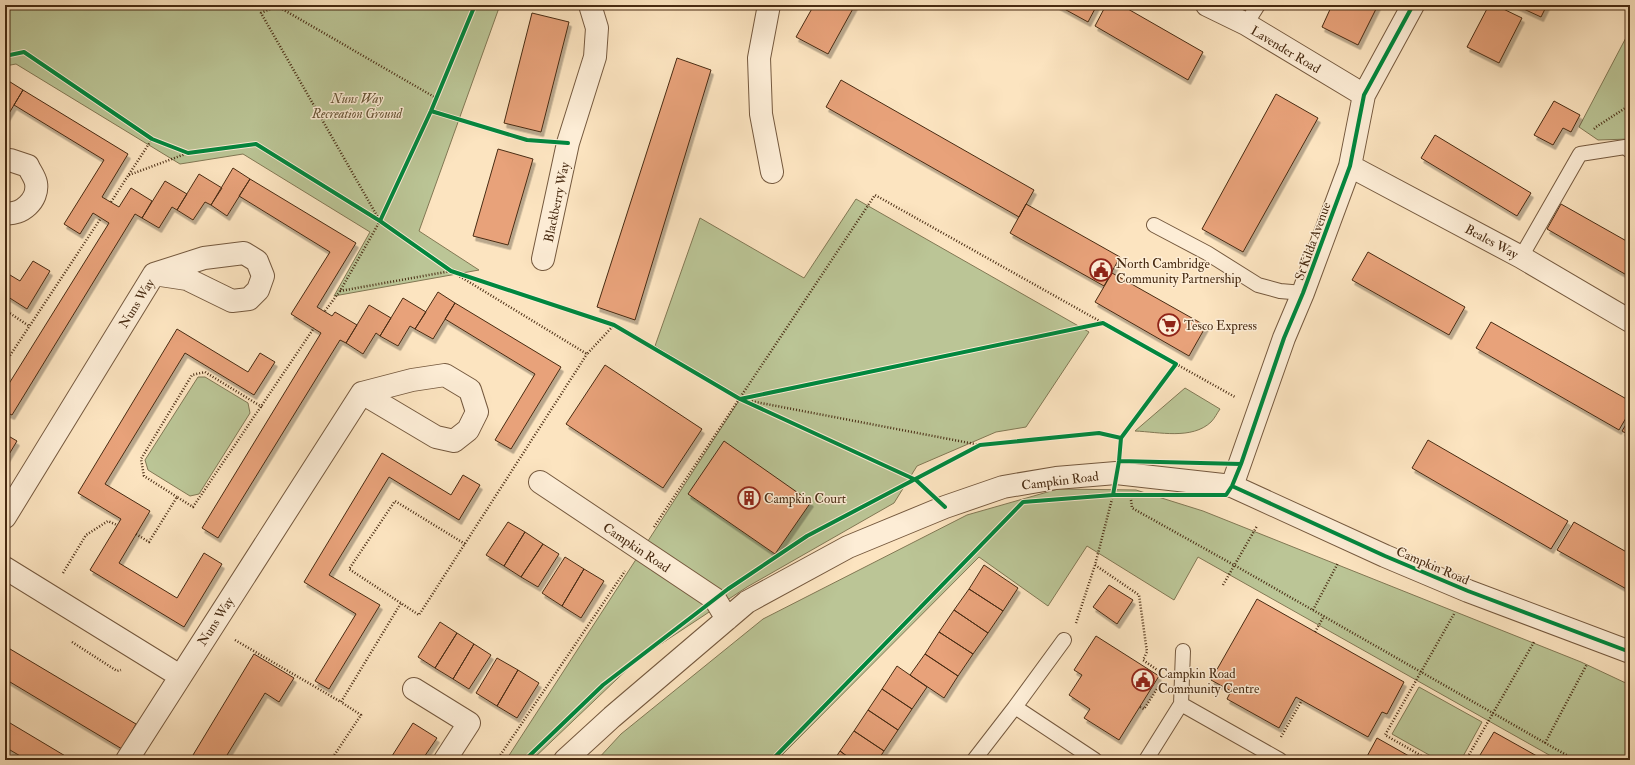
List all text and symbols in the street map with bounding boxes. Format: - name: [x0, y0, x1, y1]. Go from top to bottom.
- street label: Lavender Road: [1248, 23, 1324, 77]
- park label: Nuns Way Recreation Ground: [311, 91, 404, 122]
- street label: Blackberry Way: [541, 160, 574, 244]
- street label: St Kilda Avenue: [1291, 199, 1335, 283]
- street label: Beales Way: [1462, 221, 1521, 264]
- place label: North Cambridge Community Partnership: [1116, 256, 1242, 288]
- public building icon: North Cambridge Community Partnership: [1088, 257, 1114, 283]
- street label: Nuns Way: [115, 276, 159, 332]
- supermarket icon: Tesco Express: [1156, 312, 1182, 338]
- place label: Tesco Express: [1184, 318, 1257, 335]
- street label: Campkin Road: [1021, 468, 1100, 495]
- building icon: Campkin Court: [736, 485, 762, 511]
- place label: Campkin Court: [764, 491, 846, 508]
- street label: Campkin Road: [599, 519, 674, 577]
- street label: Campkin Road: [1393, 543, 1472, 590]
- street label: Nuns Way: [194, 594, 239, 650]
- place label: Campkin Road Community Centre: [1158, 666, 1260, 698]
- public building icon: Campkin Road Community Centre: [1130, 667, 1156, 693]

